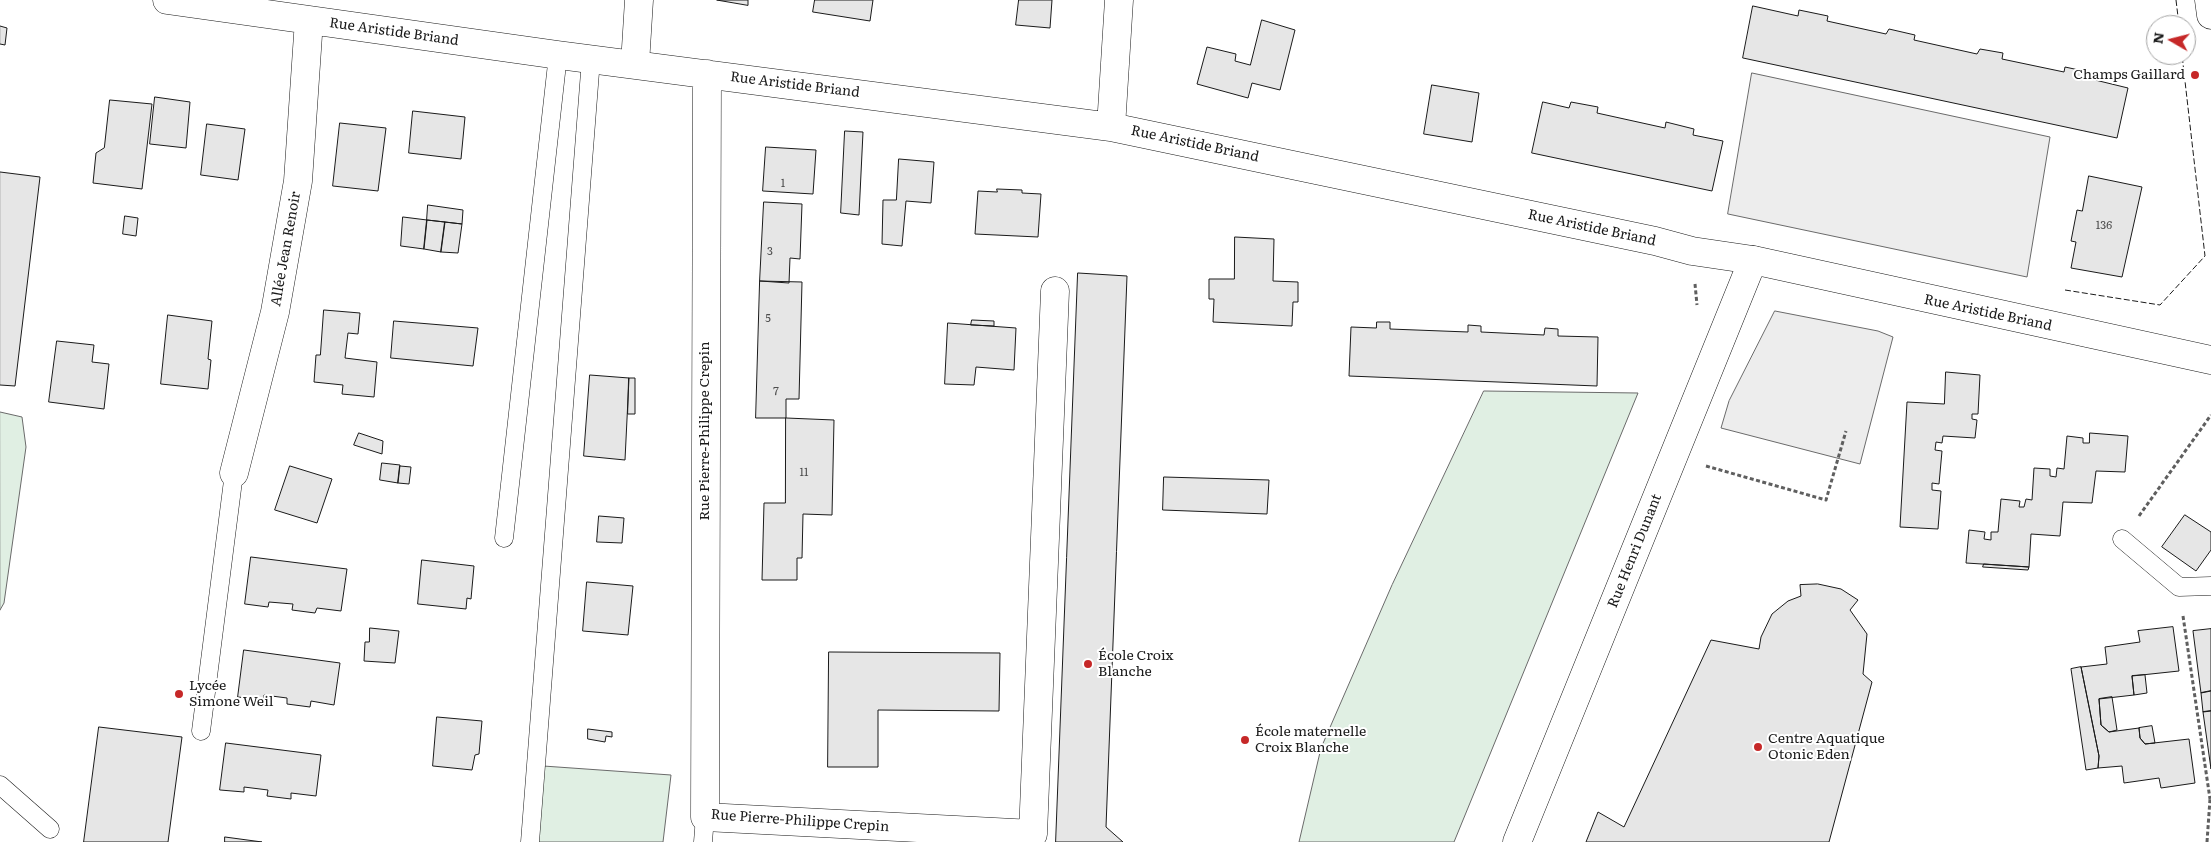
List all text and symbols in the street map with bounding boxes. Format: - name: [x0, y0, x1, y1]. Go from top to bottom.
- street label: Rue Aristide Briand: [328, 15, 460, 49]
- north arrow: [2146, 15, 2196, 65]
- text: N: [2146, 31, 2168, 45]
- place label: Champs Gaillard: [2073, 67, 2185, 83]
- street label: Rue Aristide Briand: [729, 69, 861, 101]
- marker: Champs Gaillard: [2189, 69, 2201, 81]
- street label: Rue Aristide Briand: [1129, 122, 1261, 166]
- house number: 1: [781, 177, 785, 191]
- street label: Allée Jean Renoir: [268, 190, 304, 308]
- street label: Rue Aristide Briand: [1526, 206, 1658, 250]
- house number: 136: [2096, 219, 2112, 233]
- house number: 3: [767, 245, 773, 259]
- street label: Rue Aristide Briand: [1922, 291, 2054, 335]
- house number: 5: [765, 312, 771, 326]
- street label: Rue Pierre-Philippe Crepin: [697, 342, 713, 520]
- house number: 7: [773, 385, 779, 399]
- house number: 11: [800, 466, 808, 480]
- street label: Rue Henri Dunant: [1605, 492, 1665, 610]
- place label: École Croix Blanche: [1098, 648, 1174, 680]
- marker: École Croix Blanche: [1082, 658, 1094, 670]
- place label: Lycée Simone Weil: [189, 678, 273, 710]
- marker: Lycée Simone Weil: [173, 688, 185, 700]
- place label: École maternelle Croix Blanche: [1255, 724, 1366, 756]
- place label: Centre Aquatique Otonic Eden: [1768, 731, 1885, 764]
- marker: École maternelle Croix Blanche: [1239, 734, 1251, 746]
- marker: Centre Aquatique Otonic Eden: [1752, 741, 1764, 753]
- street label: Rue Pierre-Philippe Crepin: [710, 806, 890, 836]

